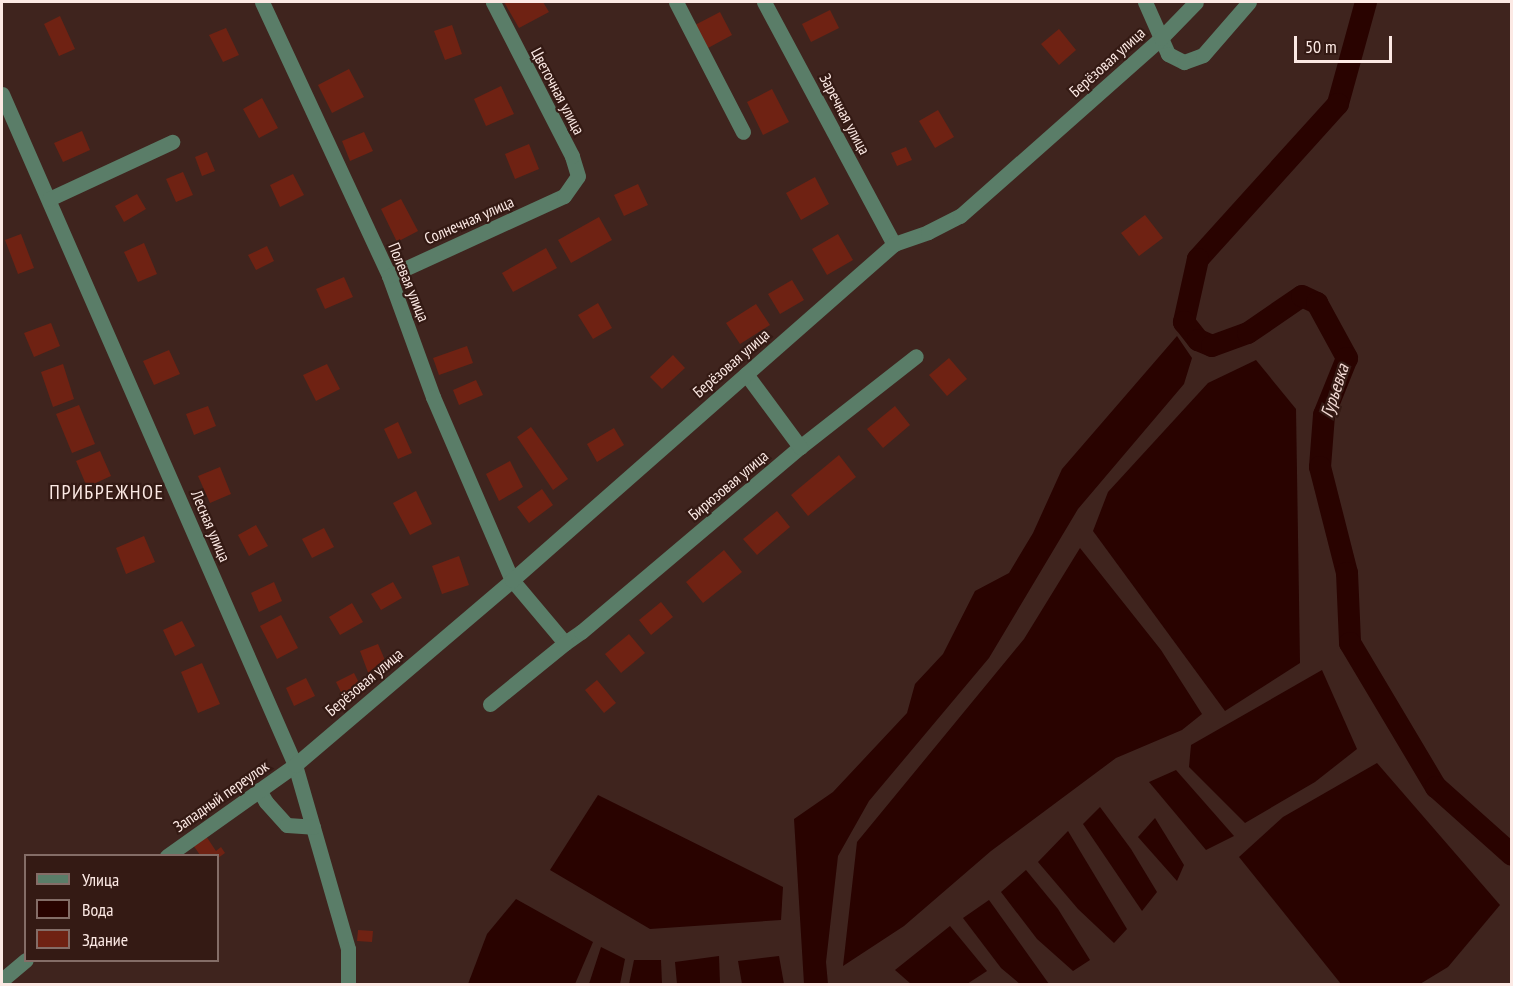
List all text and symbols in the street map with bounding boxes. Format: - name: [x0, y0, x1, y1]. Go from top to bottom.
- street label: Берёзовая улица: [1065, 23, 1149, 101]
- scale bar: [1297, 24, 1394, 62]
- text: 50 m: [1305, 35, 1337, 58]
- street label: Цветочная улица: [527, 44, 589, 138]
- street label: Заречная улица: [816, 70, 874, 158]
- street label: Солнечная улица: [421, 192, 517, 248]
- street label: Полевая улица: [384, 240, 434, 324]
- street label: Берёзовая улица: [689, 325, 773, 401]
- water label: Гурьевка: [1316, 362, 1354, 420]
- street label: Бирюзовая улица: [684, 446, 772, 524]
- district label: ПРИБРЕЖНОЕ: [49, 480, 165, 504]
- street label: Лесная улица: [187, 487, 235, 565]
- street label: Берёзовая улица: [321, 644, 407, 720]
- street label: Западный переулок: [170, 756, 272, 836]
- legend: [24, 854, 219, 962]
- text: Улица: [82, 868, 119, 891]
- text: Вода: [82, 898, 113, 921]
- text: Здание: [82, 928, 128, 951]

